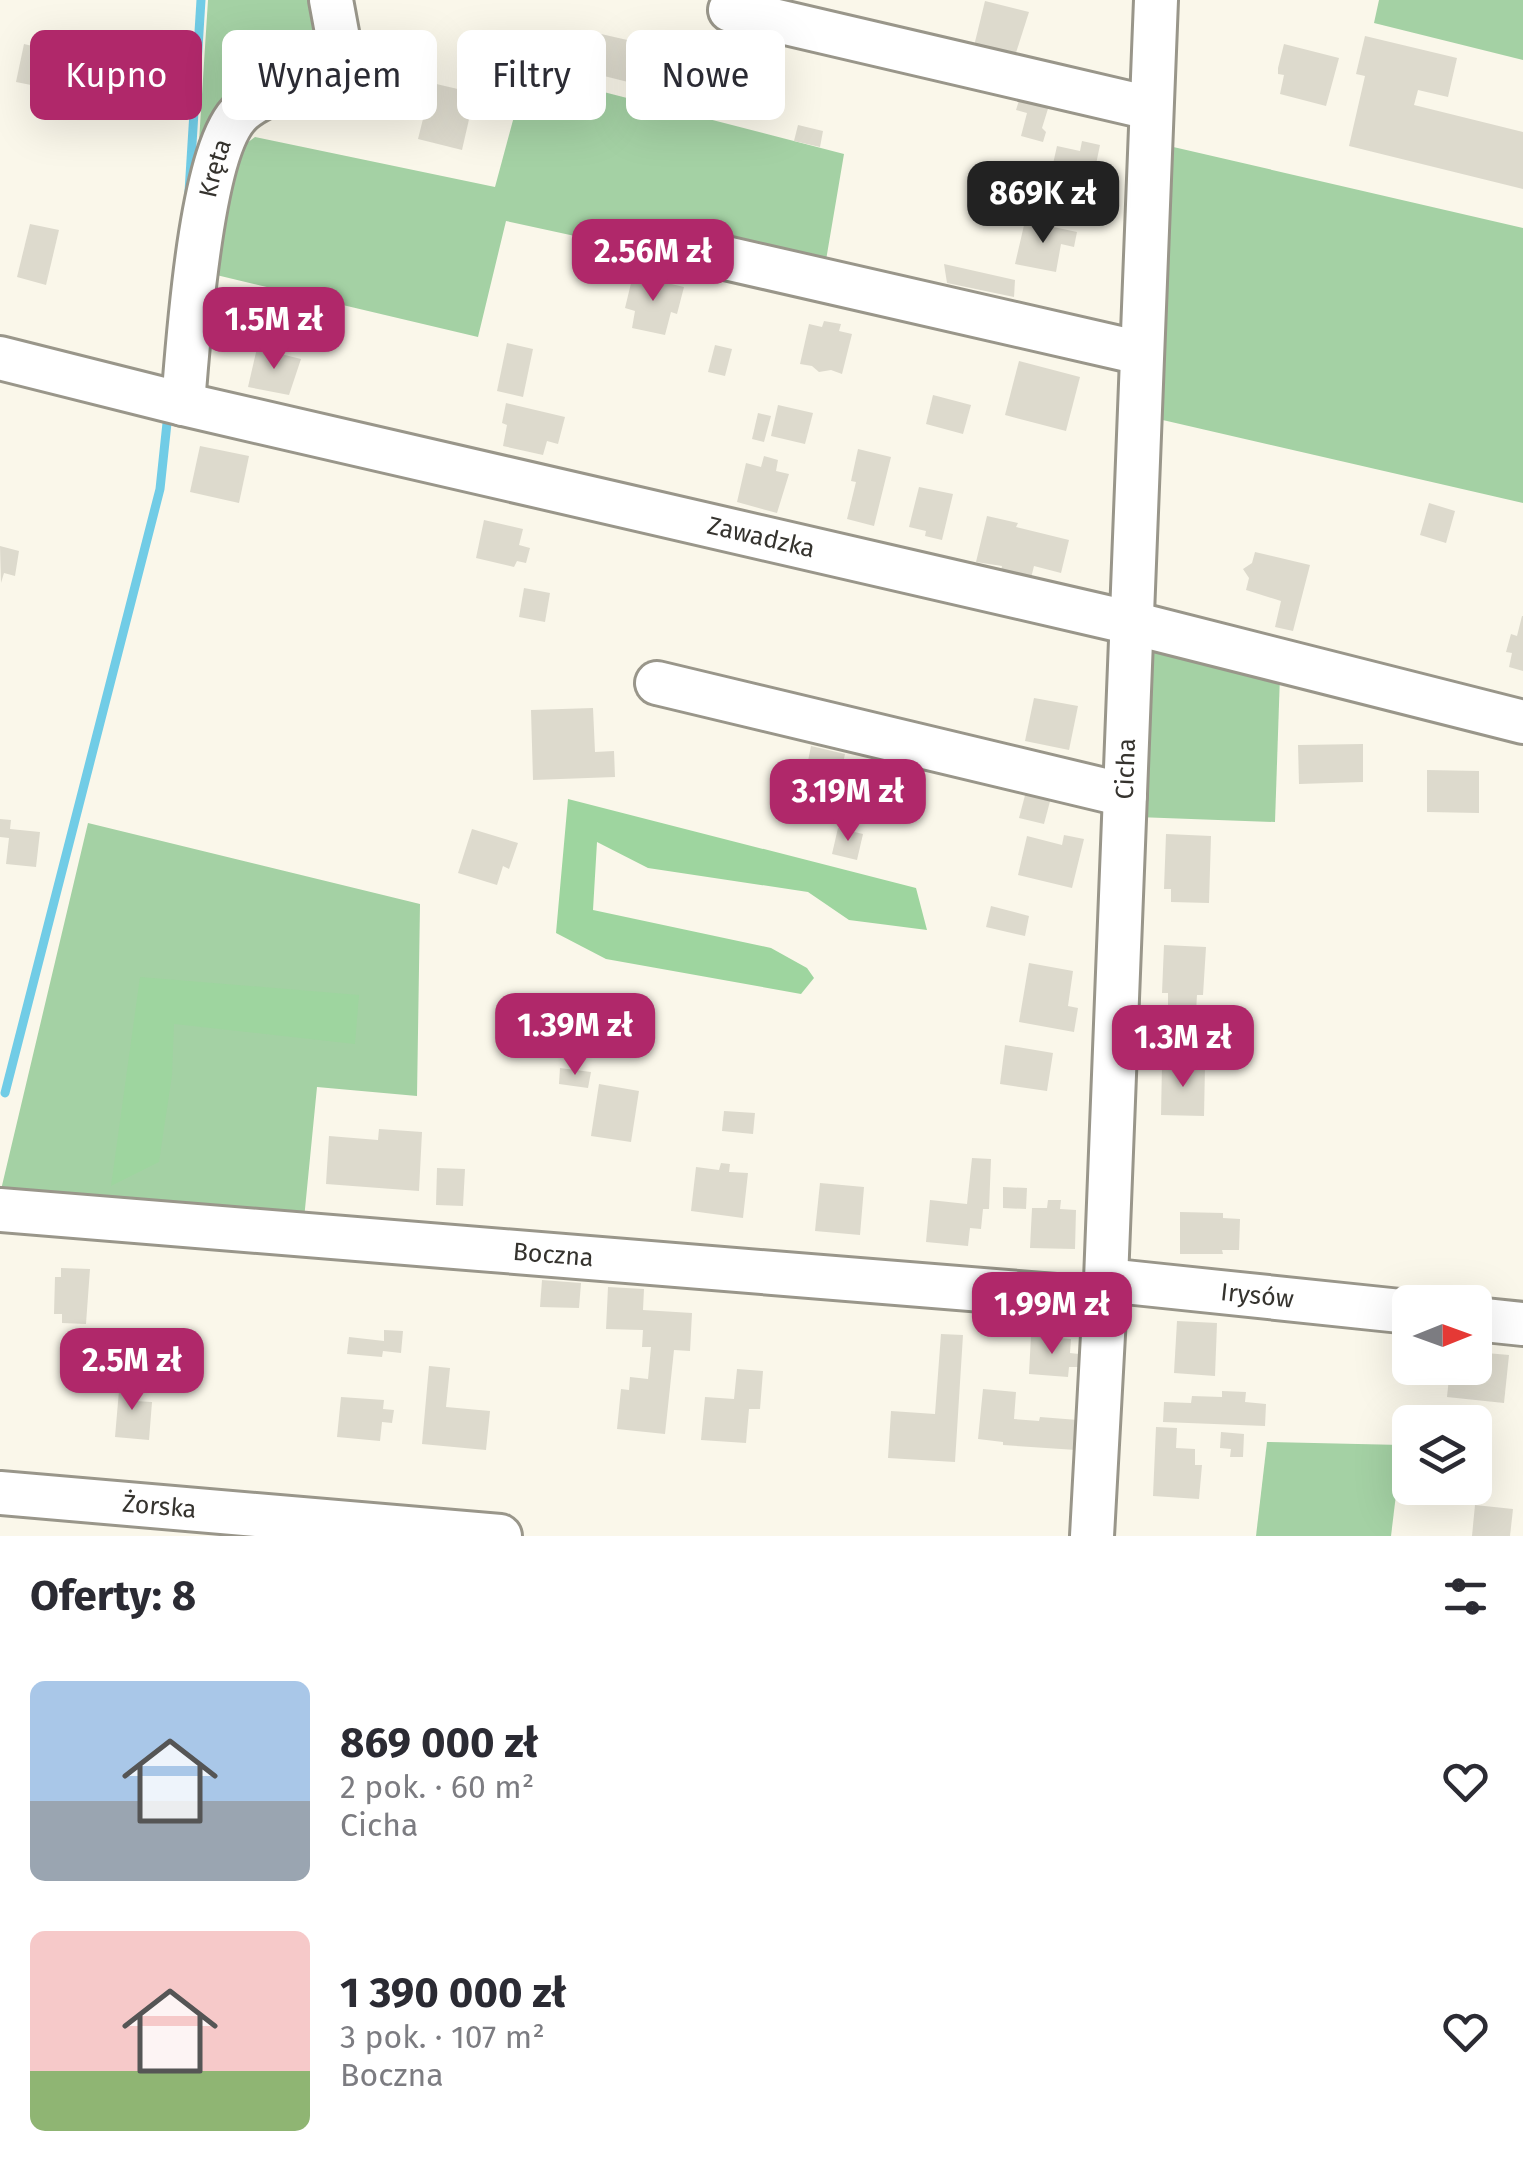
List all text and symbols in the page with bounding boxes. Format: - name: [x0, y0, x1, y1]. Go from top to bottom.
- chip: Kupno: [30, 30, 202, 120]
- chip: Wynajem: [222, 30, 437, 120]
- chip: Filtry: [457, 30, 606, 120]
- chip: Nowe: [626, 30, 785, 120]
- street label: Kręta: [193, 135, 238, 201]
- pin: 869K zł: [951, 161, 1135, 246]
- text: 869K zł: [989, 174, 1097, 212]
- pin: 2.56M zł: [550, 219, 756, 304]
- text: 2.56M zł: [594, 232, 712, 270]
- pin: 1.5M zł: [182, 287, 366, 372]
- text: 1.5M zł: [225, 300, 323, 338]
- street label: Zawadzka: [704, 510, 818, 564]
- street label: Cicha: [1110, 738, 1142, 800]
- pin: 3.19M zł: [745, 759, 951, 844]
- text: 3.19M zł: [792, 772, 904, 810]
- pin: 1.39M zł: [472, 993, 678, 1078]
- pin: 1.3M zł: [1091, 1005, 1275, 1090]
- text: 1.39M zł: [517, 1006, 633, 1044]
- text: 1.3M zł: [1134, 1018, 1232, 1056]
- street label: Boczna: [512, 1237, 595, 1273]
- pin: 1.99M zł: [949, 1272, 1155, 1357]
- street label: Irysów: [1219, 1277, 1295, 1315]
- text: 1.99M zł: [994, 1285, 1110, 1323]
- north arrow: [1392, 1285, 1492, 1385]
- map controls: [1392, 1285, 1492, 1505]
- pin: 2.5M zł: [40, 1328, 224, 1413]
- text: 2.5M zł: [82, 1341, 182, 1379]
- button: layers: [1392, 1405, 1492, 1505]
- street label: Żorska: [121, 1488, 198, 1525]
- icon: filters: [1438, 1569, 1493, 1624]
- text: Oferty: 8: [30, 1571, 196, 1621]
- text: 869 000 zł: [340, 1718, 538, 1768]
- icon: home: [110, 1721, 230, 1841]
- icon: heart: [1438, 1754, 1493, 1809]
- text: 2 pok. · 60 m²: [340, 1768, 534, 1806]
- text: Cicha: [340, 1806, 418, 1844]
- text: 1 390 000 zł: [340, 1968, 566, 2018]
- icon: home: [110, 1971, 230, 2091]
- icon: heart: [1438, 2004, 1493, 2059]
- text: 3 pok. · 107 m²: [340, 2018, 545, 2056]
- text: Boczna: [340, 2056, 444, 2094]

